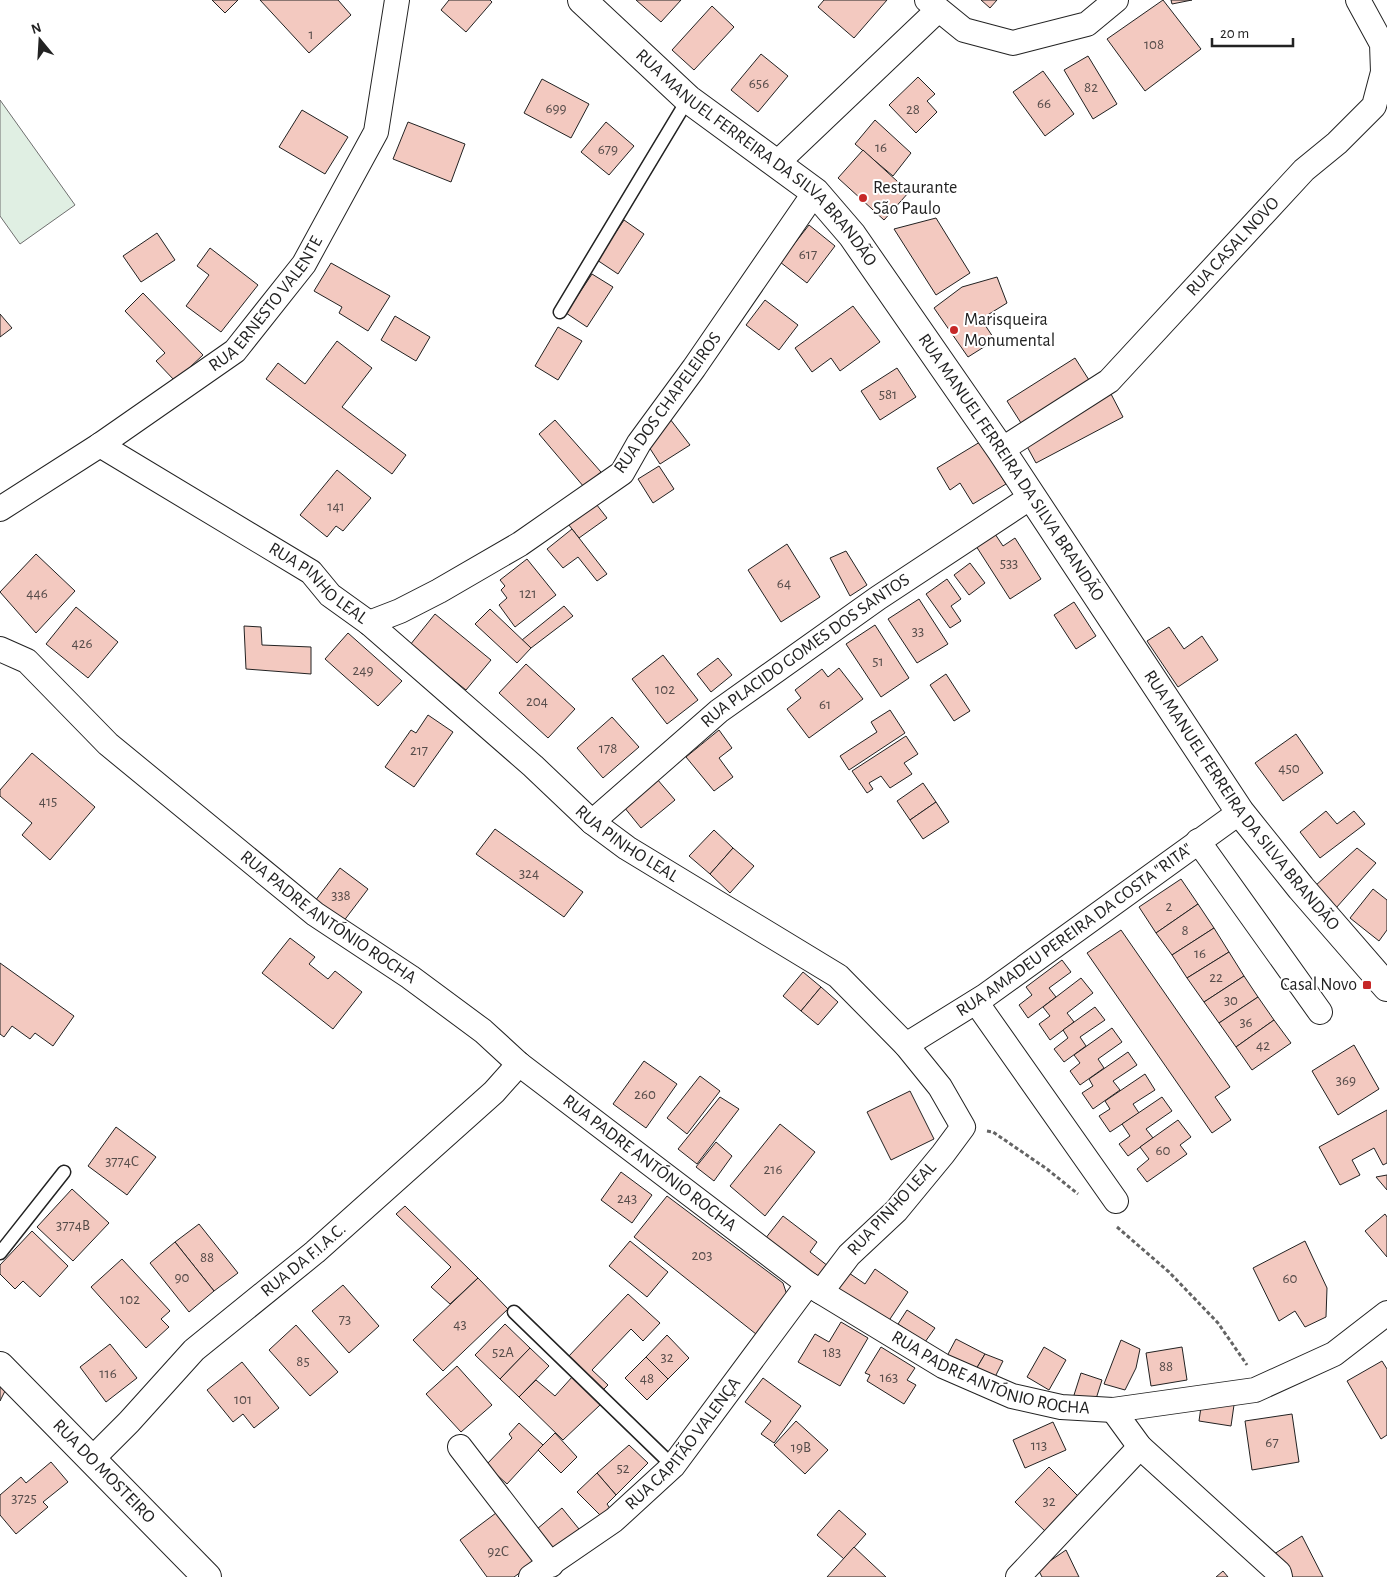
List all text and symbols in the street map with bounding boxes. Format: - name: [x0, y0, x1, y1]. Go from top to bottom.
- north arrow: [15, 15, 65, 65]
- scale bar: [1212, 15, 1293, 47]
- text: N: [29, 20, 43, 37]
- text: 20 m: [1220, 26, 1249, 41]
- house number: 1: [308, 27, 314, 42]
- house number: 108: [1144, 37, 1164, 52]
- street label: RUA MANUEL FERREIRA DA SILVA BRANDÃO: [632, 46, 880, 270]
- house number: 656: [749, 76, 769, 91]
- house number: 82: [1084, 80, 1098, 95]
- house number: 66: [1037, 96, 1051, 111]
- house number: 699: [545, 101, 567, 116]
- house number: 28: [906, 102, 920, 117]
- house number: 16: [875, 140, 887, 155]
- house number: 679: [598, 142, 618, 157]
- place label: Restaurante São Paulo: [873, 179, 957, 218]
- marker: Restaurante São Paulo: [857, 192, 869, 204]
- street label: RUA CASAL NOVO: [1183, 194, 1283, 300]
- street label: RUA ERNESTO VALENTE: [206, 233, 326, 375]
- house number: 617: [799, 247, 817, 262]
- place label: Marisqueira Monumental: [964, 311, 1055, 350]
- marker: Marisqueira Monumental: [948, 324, 960, 336]
- street label: RUA DOS CHAPELEIROS: [611, 329, 725, 477]
- street label: RUA MANUEL FERREIRA DA SILVA BRANDÃO: [915, 331, 1107, 605]
- house number: 581: [879, 387, 897, 402]
- house number: 141: [327, 499, 345, 514]
- street label: RUA PINHO LEAL: [265, 540, 371, 628]
- house number: 533: [1000, 556, 1018, 571]
- street label: RUA PLACIDO GOMES DOS SANTOS: [698, 571, 913, 731]
- house number: 64: [777, 576, 791, 591]
- house number: 446: [26, 586, 48, 601]
- house number: 121: [519, 586, 537, 601]
- house number: 33: [912, 624, 924, 639]
- house number: 426: [71, 636, 93, 651]
- house number: 51: [872, 654, 884, 669]
- house number: 249: [352, 663, 374, 678]
- street label: RUA MANUEL FERREIRA DA SILVA BRANDÃO: [1140, 667, 1343, 934]
- house number: 102: [655, 682, 675, 697]
- house number: 204: [526, 694, 548, 709]
- house number: 61: [819, 697, 831, 712]
- house number: 178: [599, 741, 617, 756]
- house number: 217: [410, 743, 428, 758]
- house number: 450: [1278, 761, 1300, 776]
- house number: 415: [39, 794, 57, 809]
- street label: RUA PINHO LEAL: [572, 802, 682, 886]
- street label: RUA AMADEU PEREIRA DA COSTA "RITA": [953, 840, 1196, 1020]
- street label: RUA PADRE ANTÓNIO ROCHA: [237, 848, 420, 988]
- house number: 324: [519, 866, 539, 881]
- house number: 338: [331, 888, 351, 903]
- house number: 2: [1166, 899, 1173, 914]
- house number: 8: [1181, 923, 1189, 938]
- house number: 16: [1194, 946, 1206, 961]
- house number: 22: [1209, 970, 1223, 985]
- place label: Casal Novo: [1280, 976, 1357, 994]
- marker: Casal Novo: [1361, 979, 1373, 991]
- house number: 30: [1224, 993, 1238, 1008]
- house number: 36: [1239, 1015, 1253, 1030]
- house number: 42: [1256, 1038, 1270, 1053]
- house number: 369: [1336, 1073, 1356, 1088]
- house number: 260: [634, 1087, 656, 1102]
- street label: RUA PADRE ANTÓNIO ROCHA: [559, 1092, 740, 1235]
- house number: 60: [1156, 1143, 1171, 1158]
- house number: 3774C: [105, 1154, 139, 1169]
- street label: RUA PINHO LEAL: [844, 1158, 940, 1259]
- house number: 216: [763, 1162, 783, 1177]
- house number: 243: [617, 1191, 637, 1206]
- house number: 3774B: [56, 1218, 90, 1233]
- street label: RUA DA F.I.A.C.: [258, 1220, 350, 1301]
- house number: 203: [692, 1248, 712, 1263]
- house number: 88: [200, 1250, 214, 1265]
- house number: 90: [175, 1270, 190, 1285]
- house number: 60: [1283, 1271, 1298, 1286]
- house number: 102: [120, 1292, 140, 1307]
- house number: 73: [339, 1312, 351, 1327]
- house number: 43: [453, 1317, 467, 1332]
- street label: RUA PADRE ANTÓNIO ROCHA: [888, 1328, 1091, 1418]
- house number: 52A: [492, 1345, 514, 1360]
- house number: 183: [823, 1345, 841, 1360]
- house number: 32: [660, 1350, 674, 1365]
- house number: 85: [296, 1354, 310, 1369]
- house number: 88: [1159, 1359, 1173, 1374]
- house number: 116: [99, 1366, 117, 1381]
- house number: 163: [880, 1370, 898, 1385]
- house number: 48: [640, 1371, 654, 1386]
- street label: RUA CAPITÃO VALENÇA: [622, 1374, 745, 1514]
- house number: 101: [234, 1392, 252, 1407]
- street label: RUA DO MOSTEIRO: [49, 1416, 158, 1527]
- house number: 67: [1265, 1435, 1279, 1450]
- house number: 113: [1031, 1438, 1047, 1453]
- house number: 19B: [791, 1440, 811, 1455]
- house number: 52: [616, 1461, 630, 1476]
- house number: 3725: [11, 1491, 37, 1506]
- house number: 32: [1042, 1494, 1056, 1509]
- house number: 92C: [487, 1544, 509, 1559]

